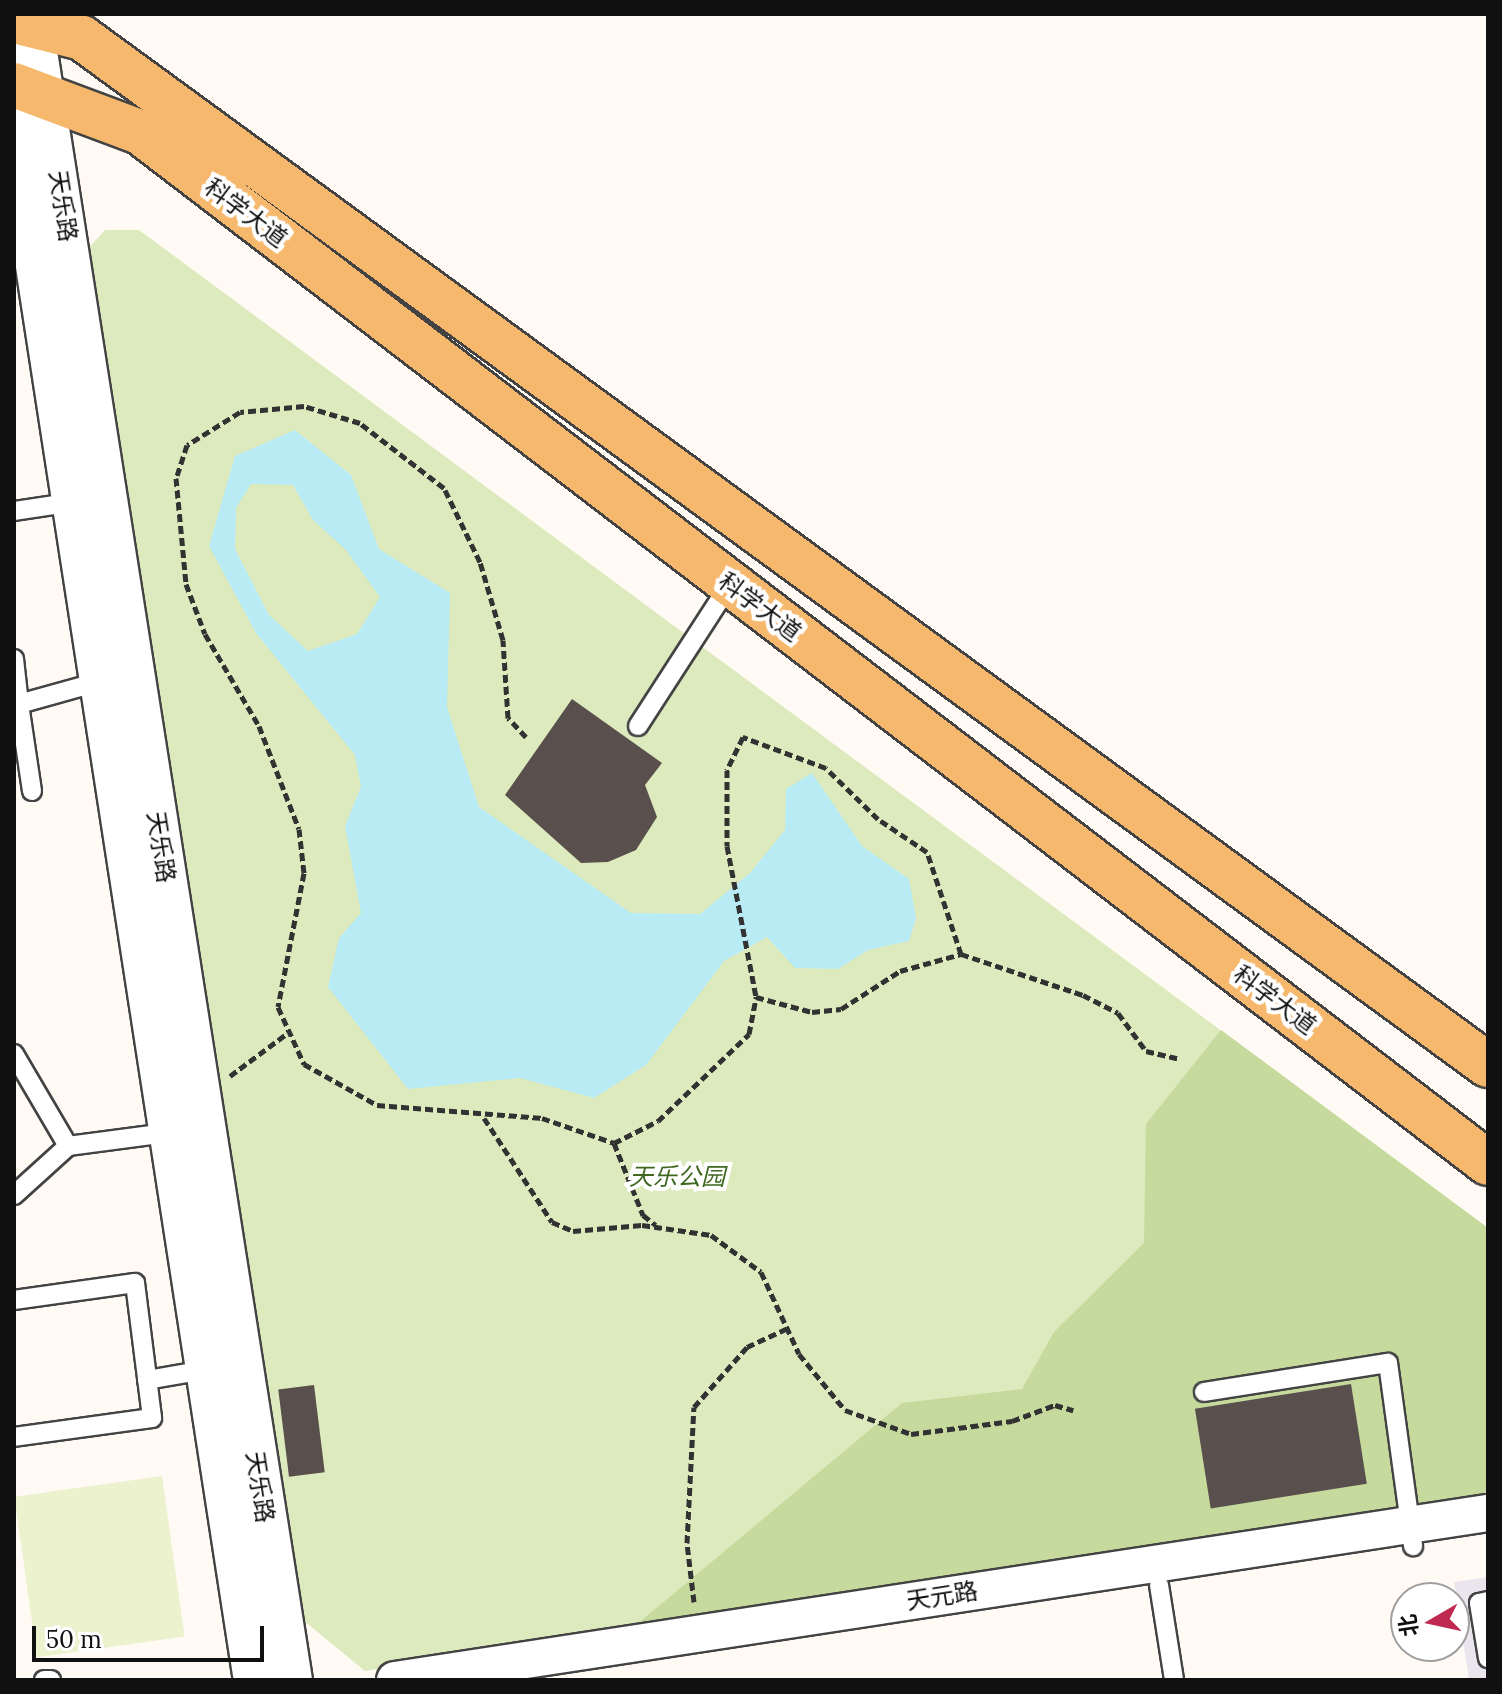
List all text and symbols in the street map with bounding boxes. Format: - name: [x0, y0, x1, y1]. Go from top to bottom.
- street label: 天乐路: [43, 168, 83, 244]
- street label: 科学大道: [199, 173, 293, 253]
- street label: 科学大道: [713, 567, 807, 647]
- street label: 天乐路: [141, 809, 181, 885]
- street label: 科学大道: [1228, 960, 1322, 1040]
- park label: 天乐公园: [629, 1163, 725, 1191]
- street label: 天乐路: [240, 1449, 280, 1525]
- street label: 天元路: [904, 1576, 980, 1616]
- north arrow: [1390, 1582, 1470, 1662]
- scale bar: [36, 1610, 268, 1660]
- text: 北: [1393, 1612, 1424, 1639]
- text: 50 m: [46, 1624, 102, 1655]

